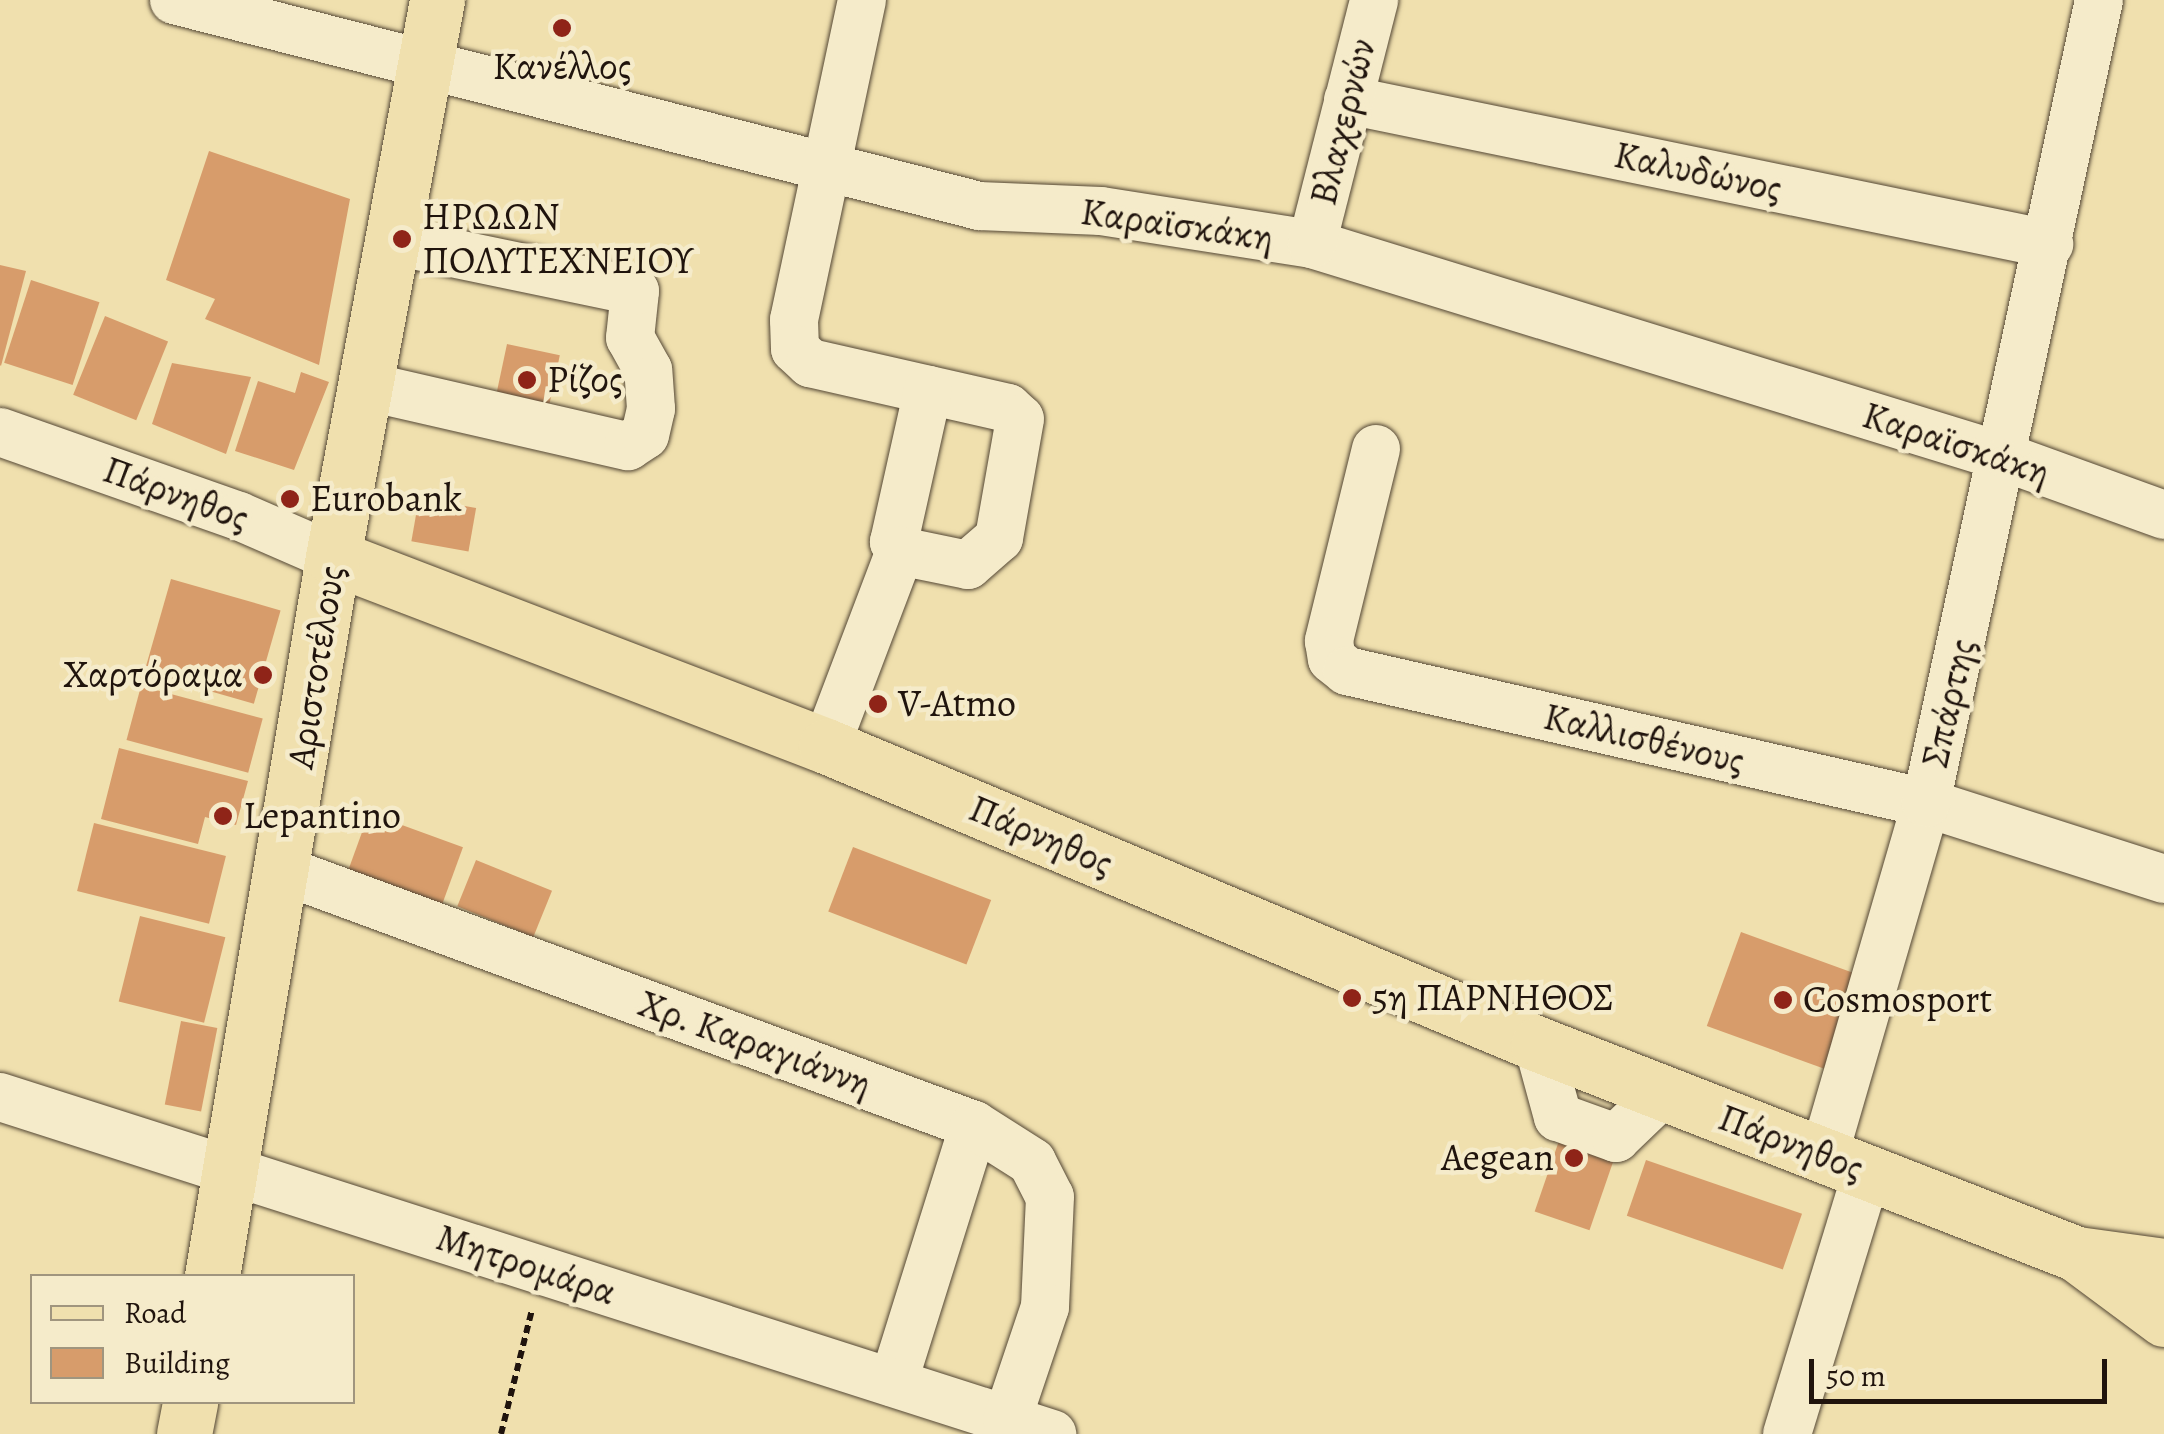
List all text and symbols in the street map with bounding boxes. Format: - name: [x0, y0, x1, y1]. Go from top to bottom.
- marker: Κανέλλος: [551, 17, 573, 39]
- street label: Βλαχερνών: [1300, 34, 1386, 210]
- place label: Κανέλλος: [492, 44, 632, 90]
- street label: Καλυδώνος: [1610, 132, 1786, 212]
- street label: Καραϊσκάκη: [1078, 189, 1276, 261]
- place label: ΗΡΩΩΝ ΠΟΛΥΤΕΧΝΕΙΟΥ: [422, 194, 693, 284]
- marker: ΗΡΩΩΝ ΠΟΛΥΤΕΧΝΕΙΟΥ: [391, 228, 413, 250]
- place label: Ρίζος: [547, 357, 623, 403]
- marker: Ρίζος: [516, 369, 538, 391]
- street label: Καραϊσκάκη: [1857, 392, 2055, 496]
- street label: Πάρνηθος: [97, 447, 255, 541]
- place label: Eurobank: [310, 476, 462, 522]
- marker: Eurobank: [279, 488, 301, 510]
- street label: Αριστοτέλους: [277, 562, 355, 772]
- street label: Σπάρτης: [1912, 634, 1986, 772]
- place label: Χαρτόραμα: [63, 652, 243, 698]
- marker: Χαρτόραμα: [252, 664, 274, 686]
- place label: V-Atmo: [898, 681, 1016, 727]
- marker: V-Atmo: [867, 693, 889, 715]
- street label: Καλλισθένους: [1539, 694, 1749, 784]
- street label: Πάρνηθος: [962, 785, 1120, 887]
- place label: Lepantino: [243, 793, 401, 839]
- marker: Lepantino: [212, 805, 234, 827]
- place label: 5η ΠΑΡΝΗΘΟΣ: [1372, 975, 1614, 1021]
- place label: Cosmosport: [1803, 977, 1992, 1023]
- street label: Χρ. Καραγιάννη: [632, 981, 878, 1107]
- marker: 5η ΠΑΡΝΗΘΟΣ: [1341, 987, 1363, 1009]
- marker: Cosmosport: [1772, 989, 1794, 1011]
- street label: Πάρνηθος: [1712, 1095, 1870, 1191]
- place label: Aegean: [1441, 1135, 1554, 1181]
- marker: Aegean: [1563, 1147, 1585, 1169]
- street label: Μητρομάρα: [431, 1215, 621, 1315]
- legend: [30, 1274, 355, 1404]
- text: Road: [124, 1293, 186, 1333]
- scale bar: [1814, 1339, 2112, 1401]
- text: Building: [124, 1343, 230, 1383]
- text: 50 m: [1826, 1356, 1886, 1396]

